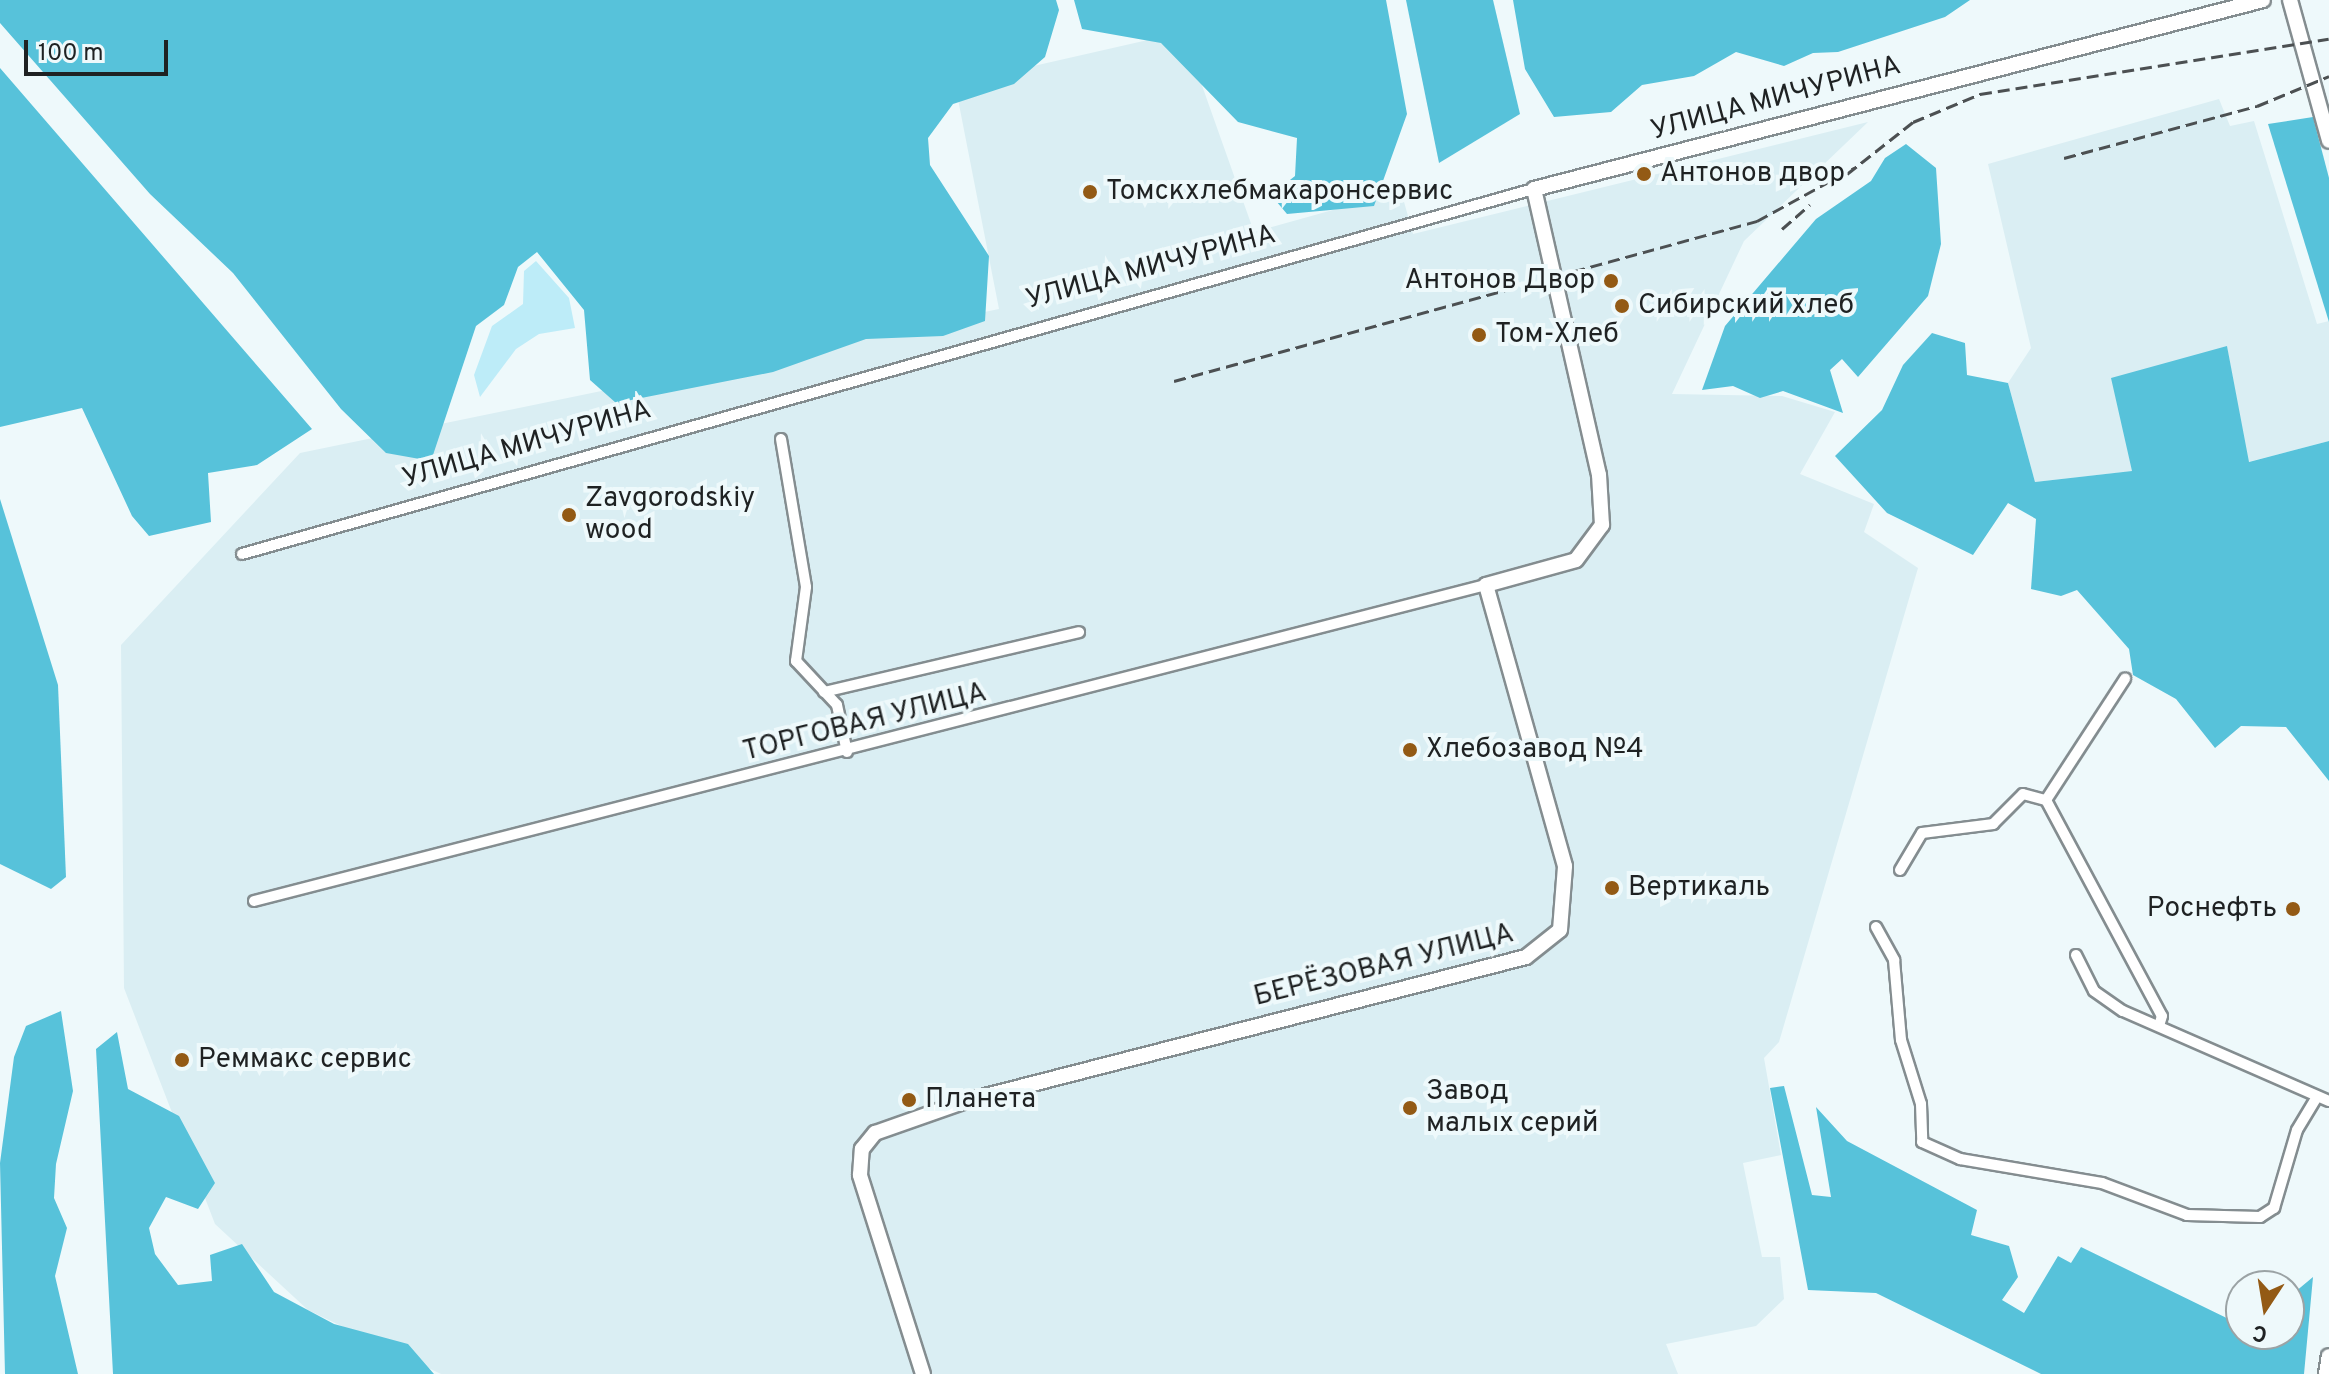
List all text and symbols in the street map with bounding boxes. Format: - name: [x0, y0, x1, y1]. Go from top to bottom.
- scale bar: [28, 24, 172, 74]
- text: 100 m: [38, 39, 104, 69]
- street label: УЛИЦА МИЧУРИНА: [1647, 49, 1905, 149]
- place label: Антонов двор: [1660, 157, 1845, 191]
- marker: Антонов двор: [1635, 165, 1653, 183]
- place label: Томскхлебмакаронсервис: [1106, 175, 1453, 209]
- marker: Томскхлебмакаронсервис: [1081, 183, 1099, 201]
- street label: УЛИЦА МИЧУРИНА: [1022, 218, 1280, 318]
- place label: Антонов Двор: [1405, 264, 1595, 298]
- marker: Антонов Двор: [1602, 272, 1620, 290]
- place label: Сибирский хлеб: [1638, 289, 1854, 323]
- marker: Сибирский хлеб: [1613, 297, 1631, 315]
- place label: Том-Хлеб: [1495, 318, 1619, 352]
- marker: Том-Хлеб: [1470, 326, 1488, 344]
- street label: УЛИЦА МИЧУРИНА: [398, 393, 656, 497]
- place label: Zavgorodskiy wood: [585, 482, 755, 548]
- marker: Zavgorodskiy wood: [560, 506, 578, 524]
- street label: ТОРГОВАЯ УЛИЦА: [740, 676, 990, 770]
- place label: Хлебозавод №4: [1426, 733, 1644, 767]
- marker: Хлебозавод №4: [1401, 741, 1419, 759]
- place label: Вертикаль: [1628, 871, 1770, 905]
- marker: Вертикаль: [1603, 879, 1621, 897]
- place label: Роснефть: [2147, 892, 2277, 926]
- marker: Роснефть: [2284, 900, 2302, 918]
- street label: БЕРЁЗОВАЯ УЛИЦА: [1250, 917, 1518, 1015]
- place label: Реммакс сервис: [198, 1043, 412, 1077]
- marker: Реммакс сервис: [173, 1051, 191, 1069]
- place label: Завод малых серий: [1426, 1075, 1599, 1141]
- place label: Планета: [925, 1083, 1036, 1117]
- marker: Планета: [900, 1091, 918, 1109]
- marker: Завод малых серий: [1401, 1099, 1419, 1117]
- north arrow: [2225, 1270, 2305, 1350]
- text: С: [2251, 1317, 2270, 1347]

